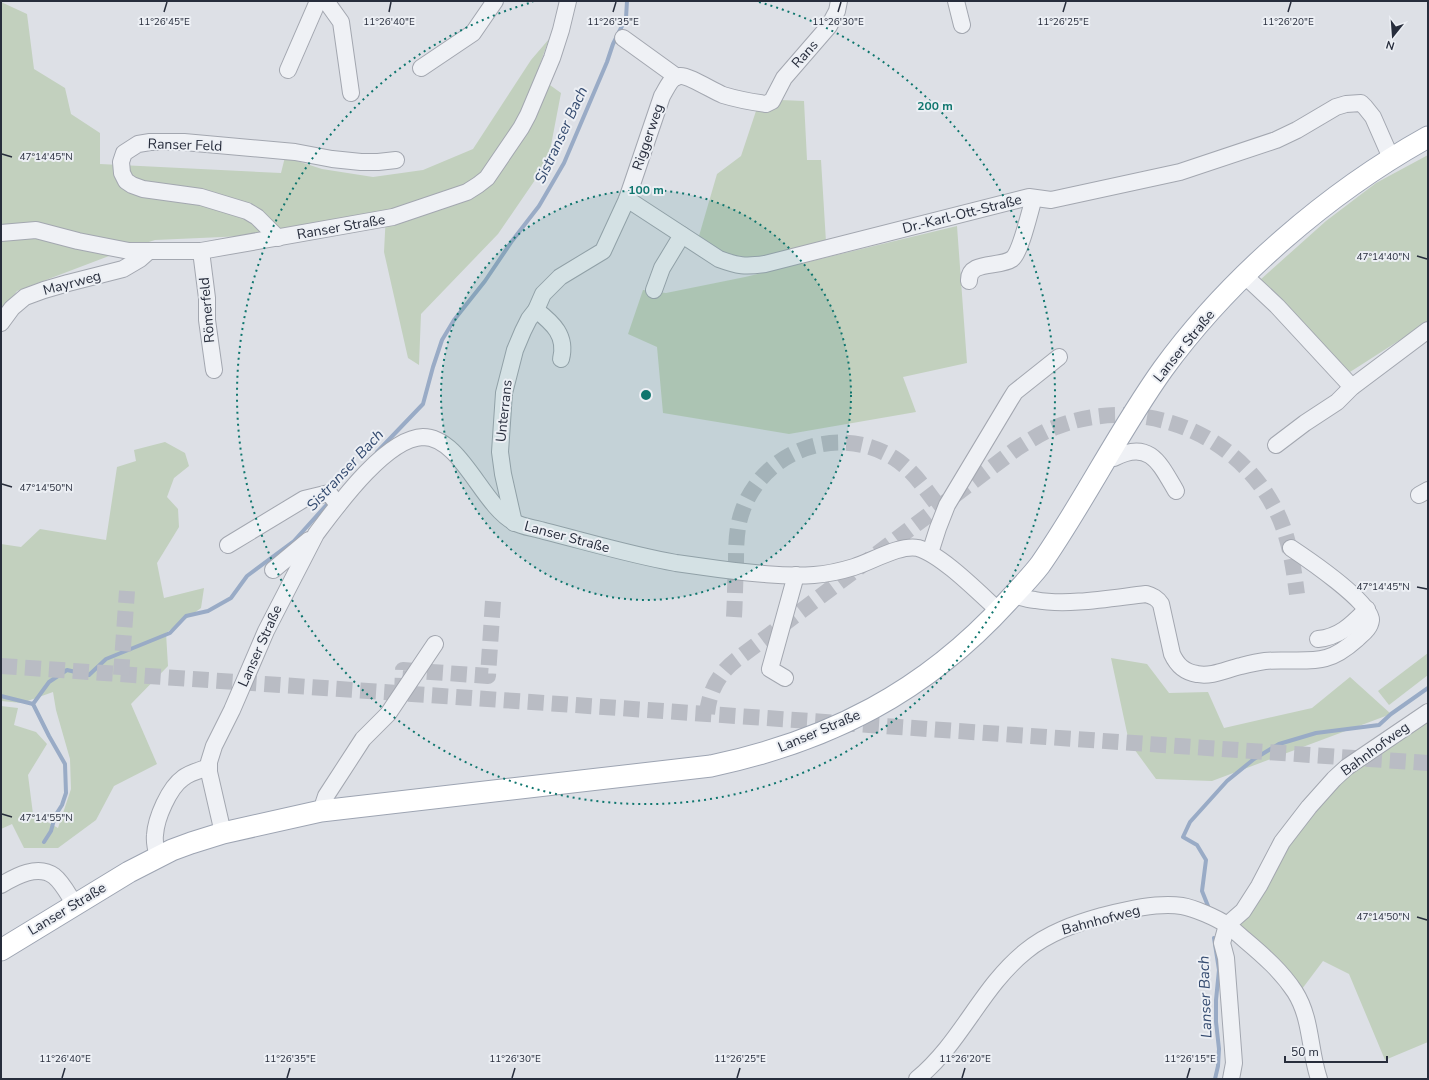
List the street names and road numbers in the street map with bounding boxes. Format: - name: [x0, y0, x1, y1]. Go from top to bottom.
- street label: Rans: [787, 36, 823, 72]
- street label: Riggerweg: [628, 101, 668, 173]
- street label: Ranser Feld: [147, 134, 223, 156]
- street label: Dr.-Karl-Ott-Straße: [900, 190, 1024, 238]
- street label: Ranser Straße: [295, 210, 387, 244]
- street label: Mayrweg: [41, 266, 103, 300]
- street label: Römerfeld: [195, 276, 219, 344]
- street label: Lanser Straße: [1149, 306, 1219, 386]
- street label: Unterrans: [491, 379, 517, 443]
- street label: Lanser Straße: [522, 516, 612, 558]
- street label: Lanser Straße: [233, 602, 287, 690]
- street label: Lanser Straße: [775, 705, 863, 757]
- street label: Bahnhofweg: [1337, 718, 1413, 780]
- street label: Lanser Straße: [25, 878, 109, 940]
- street label: Bahnhofweg: [1060, 900, 1142, 940]

